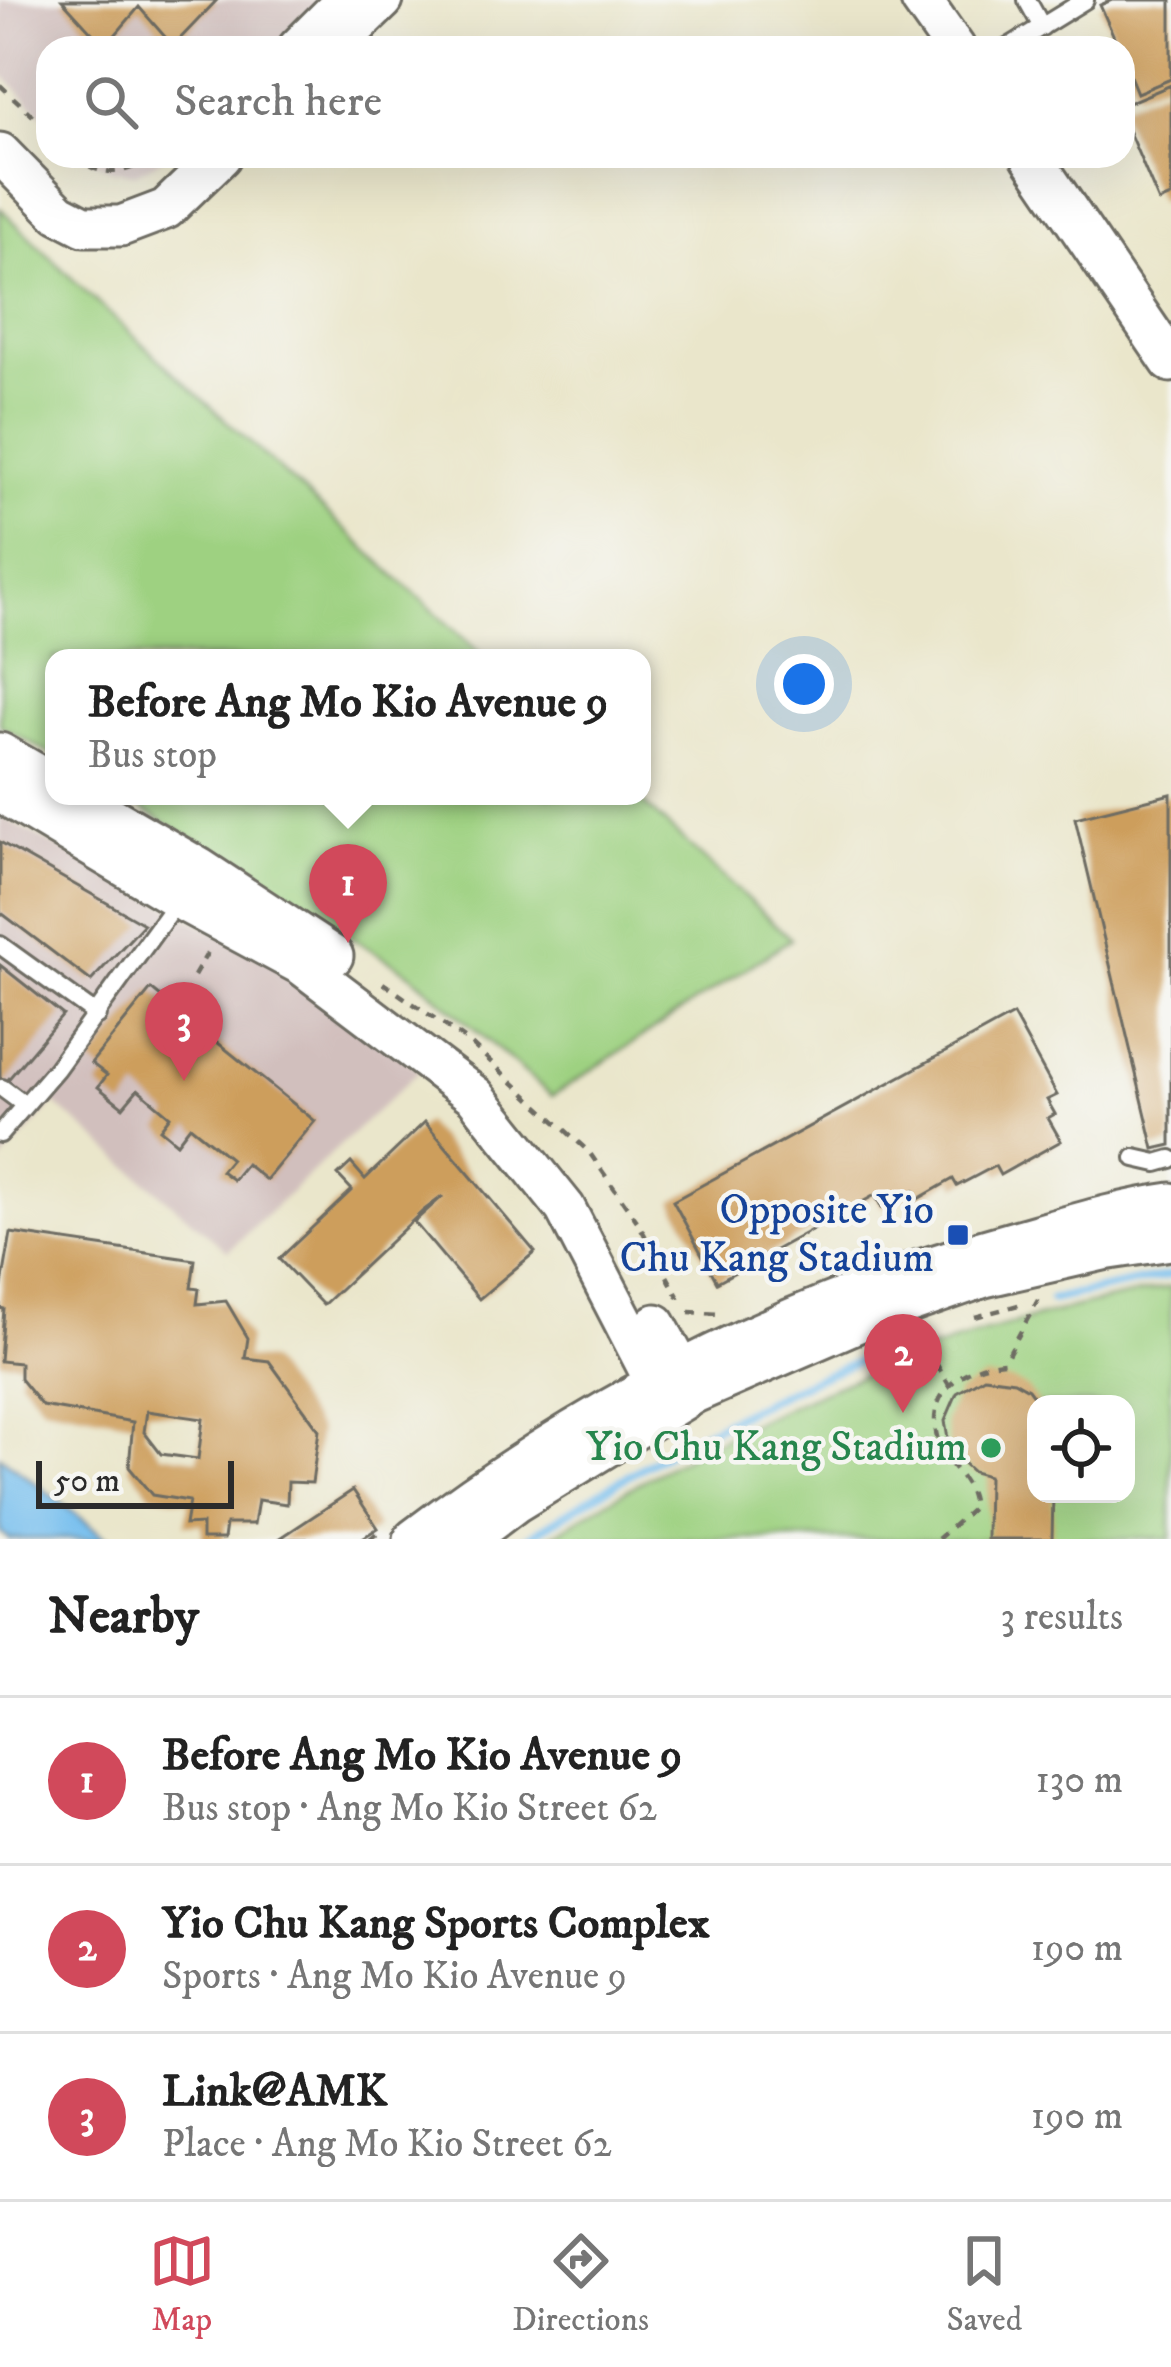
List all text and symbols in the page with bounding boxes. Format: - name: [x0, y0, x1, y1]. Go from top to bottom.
- search box: [36, 36, 1135, 168]
- icon: search: [78, 69, 144, 135]
- text: Search here: [174, 74, 382, 130]
- popup: [45, 649, 651, 805]
- your location: [774, 654, 834, 714]
- text: Before Ang Mo Kio Avenue 9: [88, 675, 608, 731]
- text: Bus stop: [88, 731, 217, 780]
- pin: 1: [309, 844, 387, 943]
- pin: 3: [145, 982, 223, 1081]
- place label: Opposite Yio Chu Kang Stadium: [619, 1185, 934, 1285]
- marker: Opposite Yio Chu Kang Stadium: [945, 1222, 971, 1248]
- pin: 2: [864, 1314, 942, 1413]
- map controls: [1027, 1395, 1135, 1503]
- button: locate: [1027, 1395, 1135, 1503]
- place label: Yio Chu Kang Stadium: [586, 1422, 967, 1474]
- marker: Yio Chu Kang Stadium: [978, 1435, 1004, 1461]
- scale bar: [36, 1455, 234, 1508]
- text: 50 m: [54, 1461, 120, 1502]
- text: Nearby: [48, 1585, 199, 1649]
- text: 3 results: [1000, 1593, 1123, 1642]
- text: Before Ang Mo Kio Avenue 9: [162, 1728, 682, 1784]
- text: 1: [80, 1756, 94, 1805]
- text: 130 m: [1035, 1756, 1123, 1805]
- text: Bus stop · Ang Mo Kio Street 62: [162, 1784, 657, 1833]
- text: Yio Chu Kang Sports Complex: [162, 1896, 710, 1952]
- text: 2: [77, 1924, 97, 1973]
- text: 190 m: [1031, 1924, 1123, 1973]
- text: Sports · Ang Mo Kio Avenue 9: [162, 1952, 627, 2001]
- text: Link@AMK: [162, 2064, 387, 2120]
- text: 3: [80, 2092, 94, 2141]
- text: 190 m: [1031, 2092, 1123, 2141]
- text: Place · Ang Mo Kio Street 62: [162, 2120, 612, 2169]
- tab: Map: [149, 2228, 215, 2341]
- tab: Directions: [512, 2228, 649, 2341]
- tab: Saved: [946, 2228, 1022, 2341]

